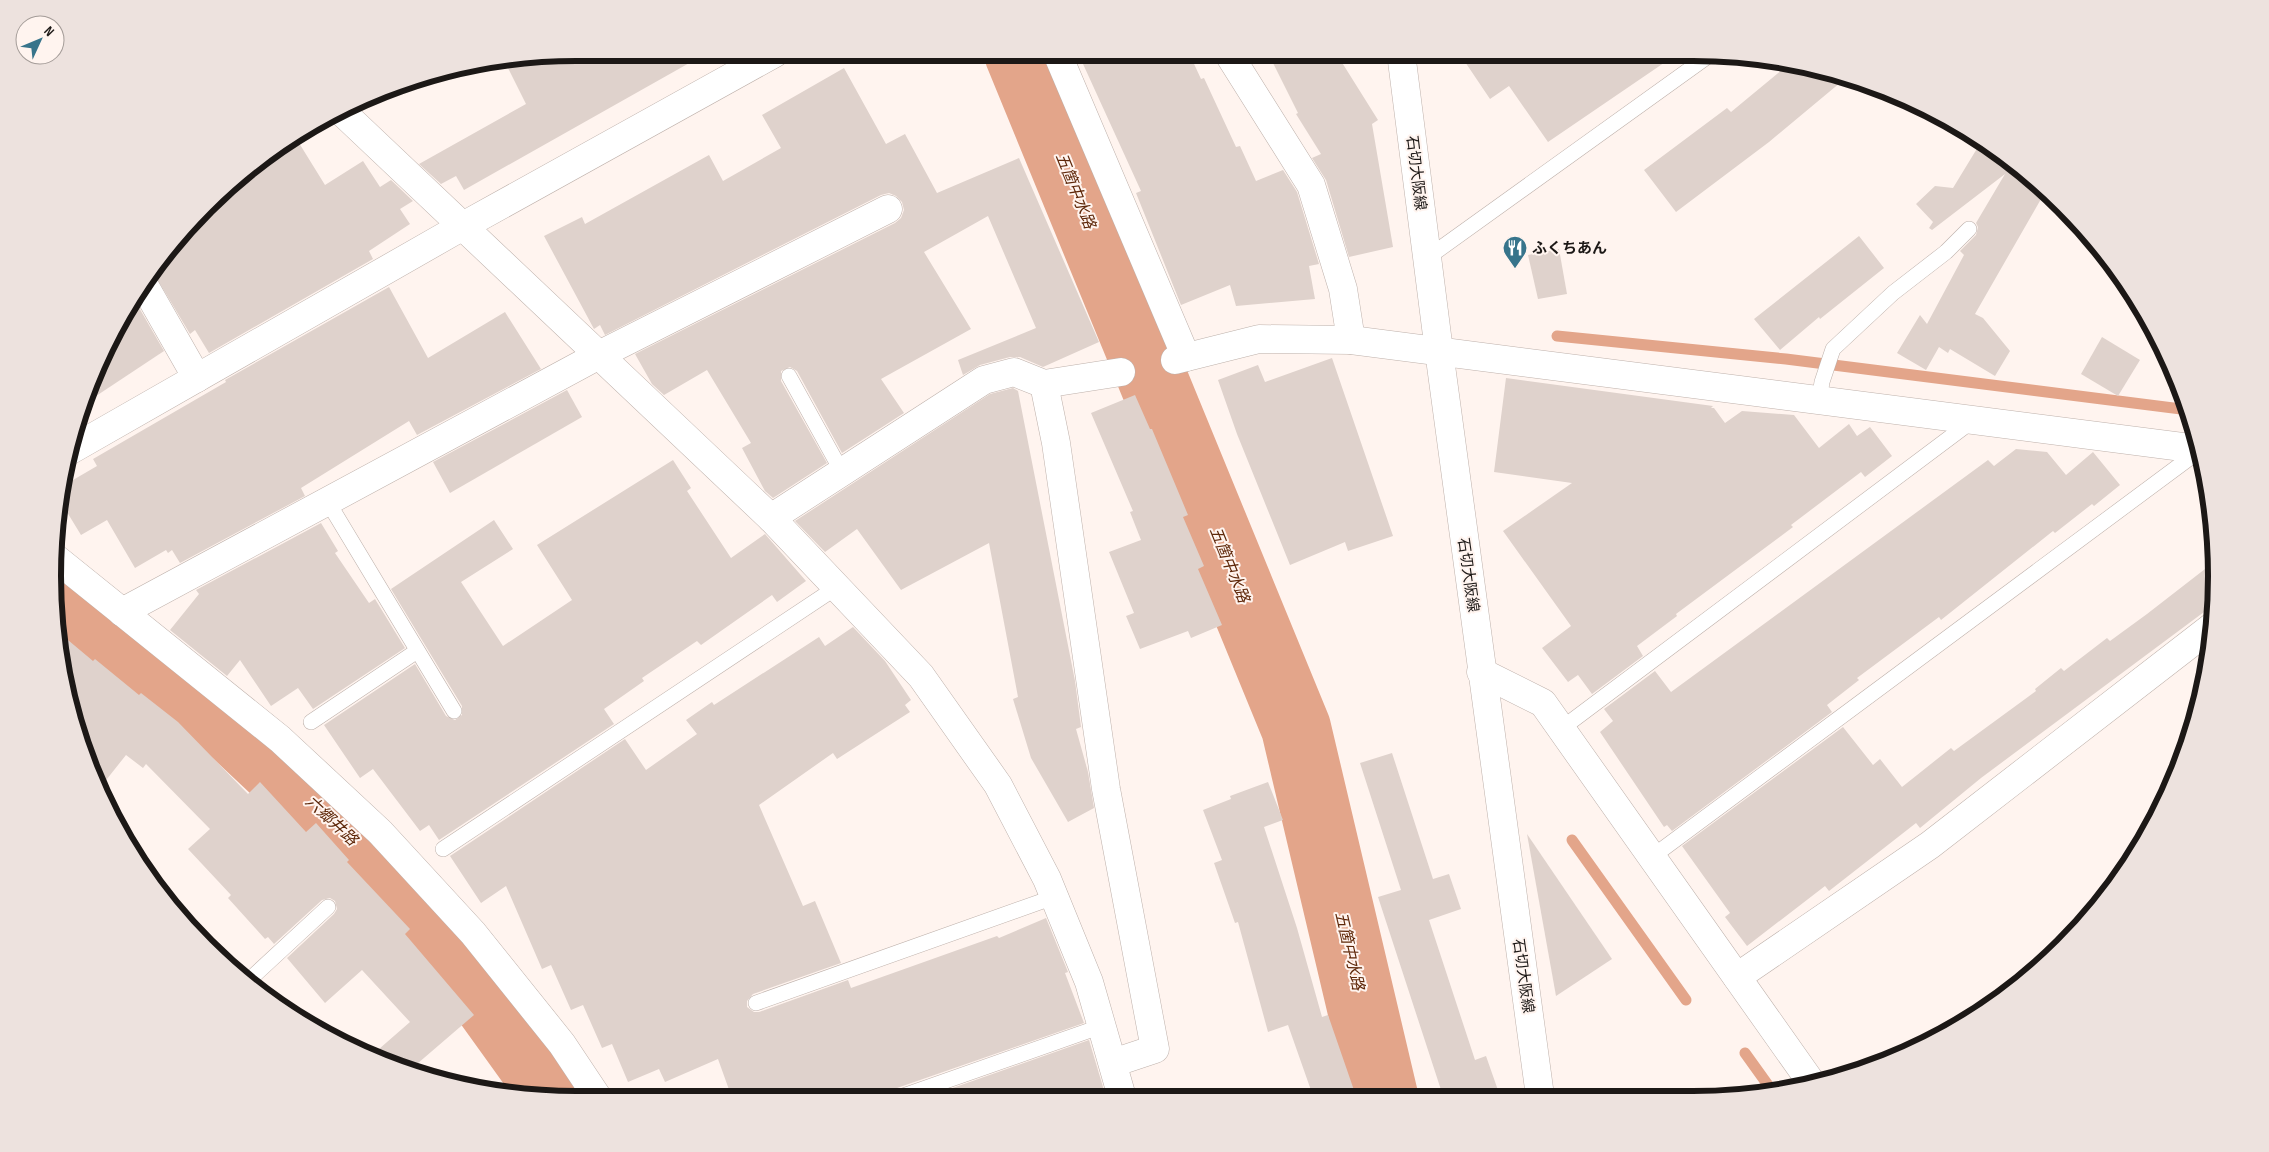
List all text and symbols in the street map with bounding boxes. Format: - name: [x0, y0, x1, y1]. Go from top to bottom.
- north arrow: [15, 15, 65, 65]
- text: N: [40, 23, 58, 40]
- street label: 石切大阪線: [1402, 135, 1430, 211]
- water label: 五箇中水路: [1051, 150, 1100, 233]
- restaurant icon: ふくちあん: [1502, 235, 1528, 269]
- place label: ふくちあん: [1532, 239, 1607, 258]
- water label: 五箇中水路: [1205, 524, 1254, 607]
- street label: 石切大阪線: [1453, 537, 1483, 613]
- water label: 六郷井路: [301, 792, 362, 851]
- water label: 五箇中水路: [1331, 910, 1368, 994]
- street label: 石切大阪線: [1508, 938, 1538, 1014]

